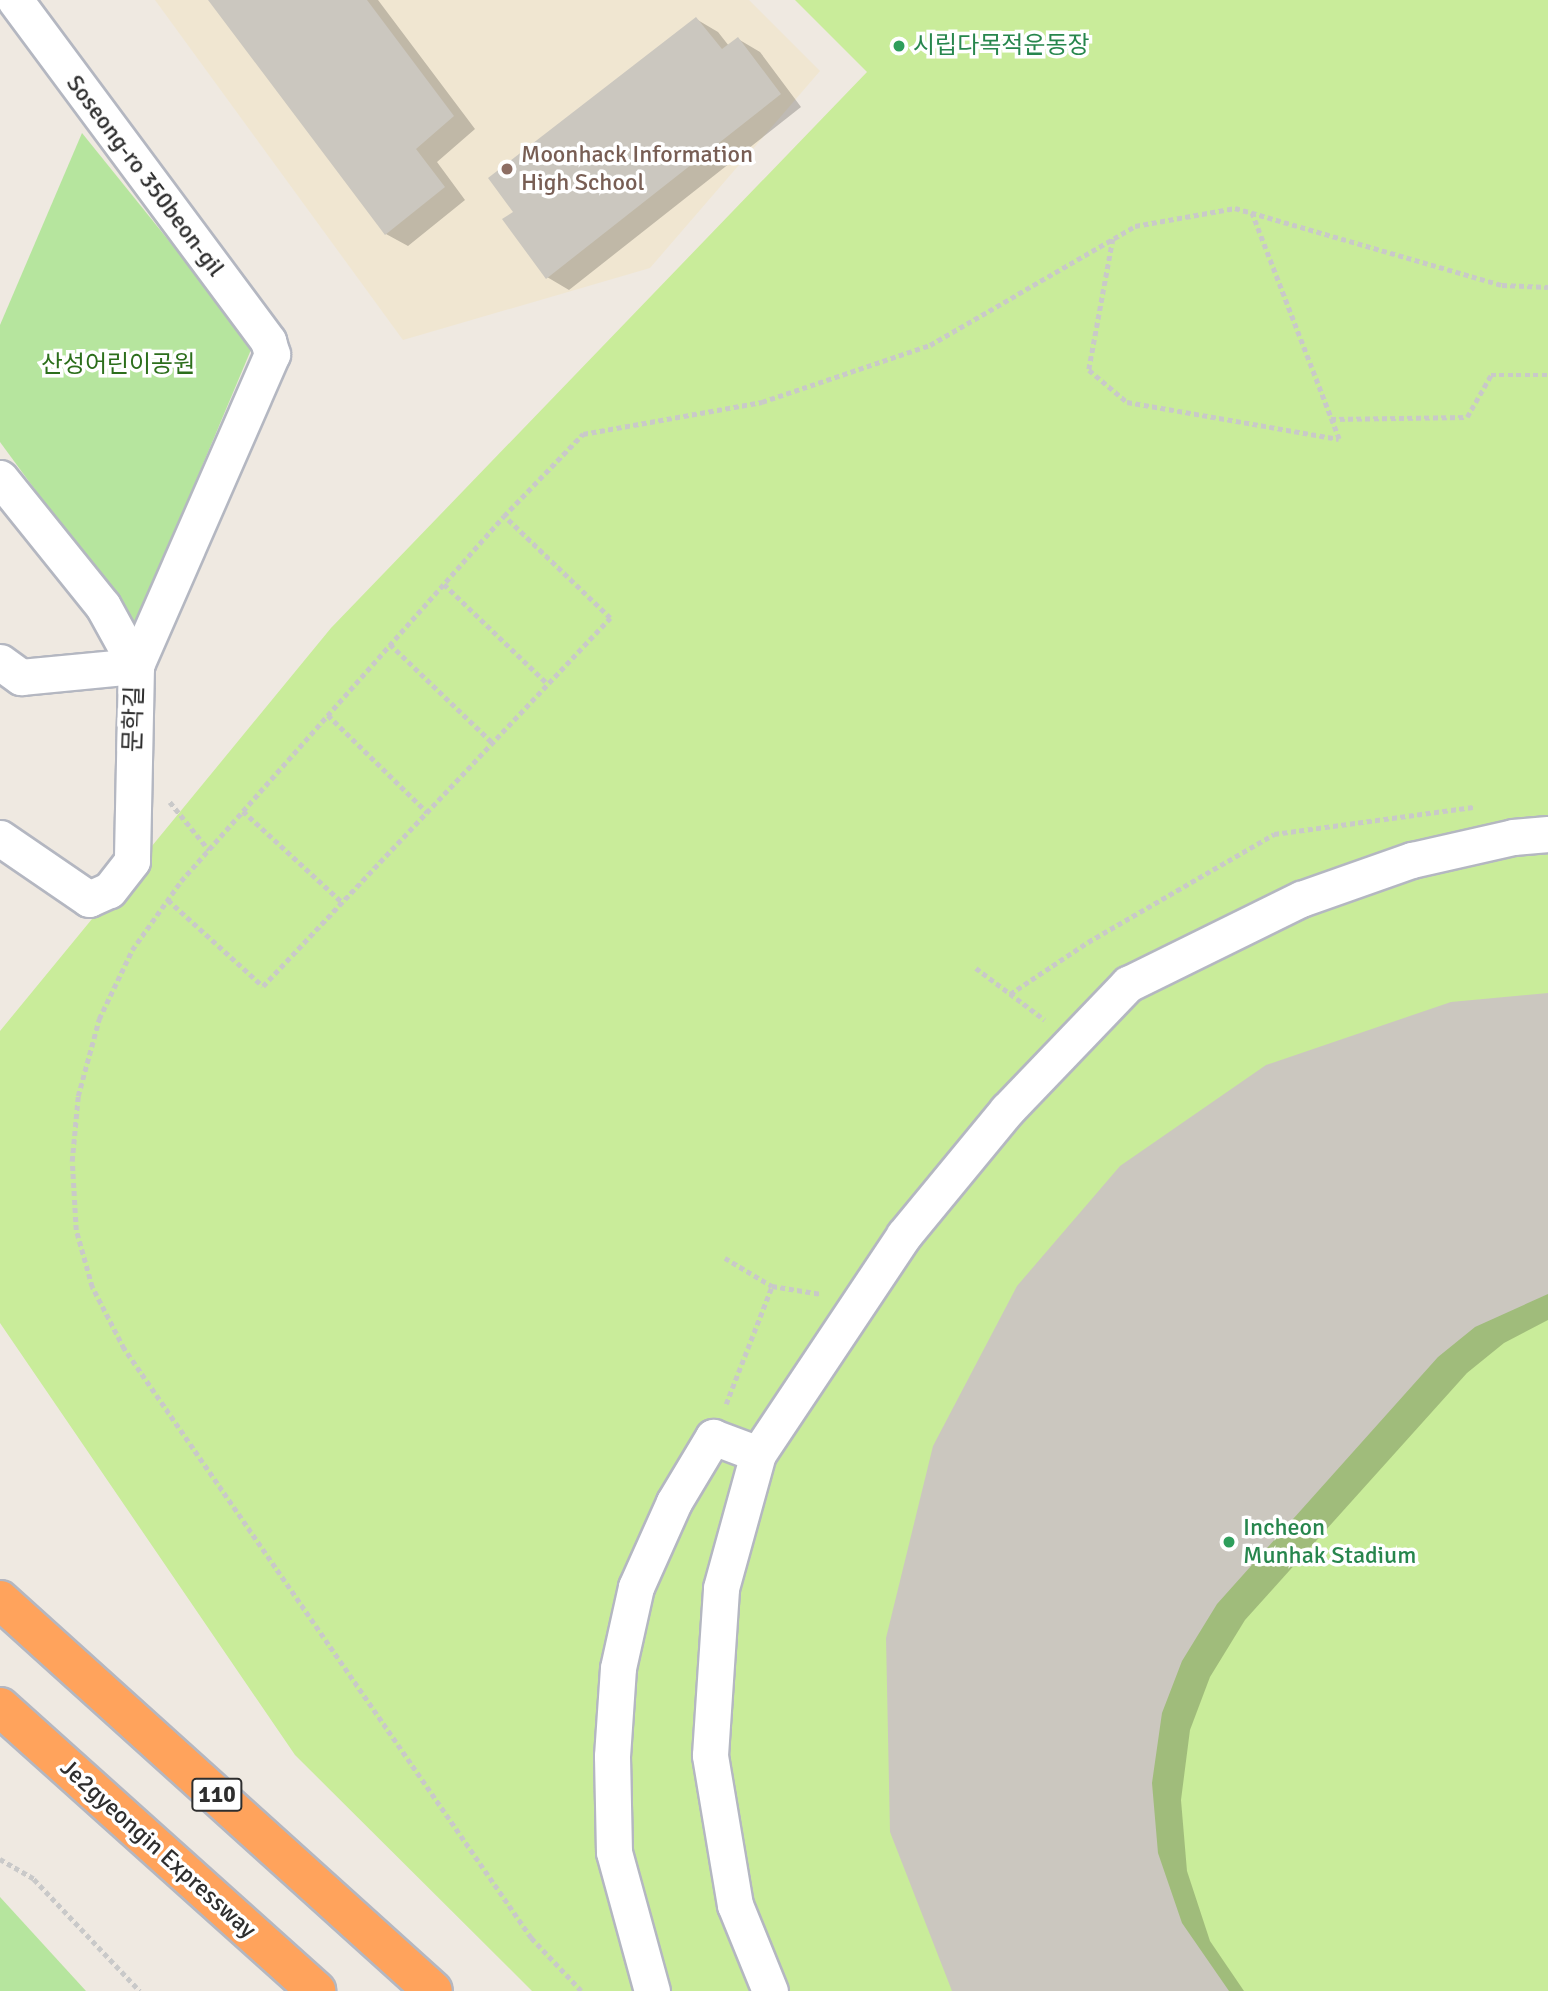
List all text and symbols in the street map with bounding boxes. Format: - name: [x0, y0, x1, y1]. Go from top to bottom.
- place label: 시립다목적운동장: [913, 32, 1090, 60]
- marker: 시립다목적운동장: [891, 38, 907, 54]
- street label: Soseong-ro 350beon-gil: [60, 70, 230, 282]
- place label: Moonhack Information High School: [521, 141, 753, 197]
- marker: Moonhack Information High School: [499, 161, 515, 177]
- park label: 산성어린이공원: [41, 351, 195, 379]
- street label: 문학길: [118, 685, 150, 753]
- place label: Incheon Munhak Stadium: [1243, 1514, 1416, 1570]
- marker: Incheon Munhak Stadium: [1221, 1534, 1237, 1550]
- street label: Je2gyeongin Expressway: [54, 1754, 262, 1944]
- road number: 110: [191, 1776, 243, 1814]

